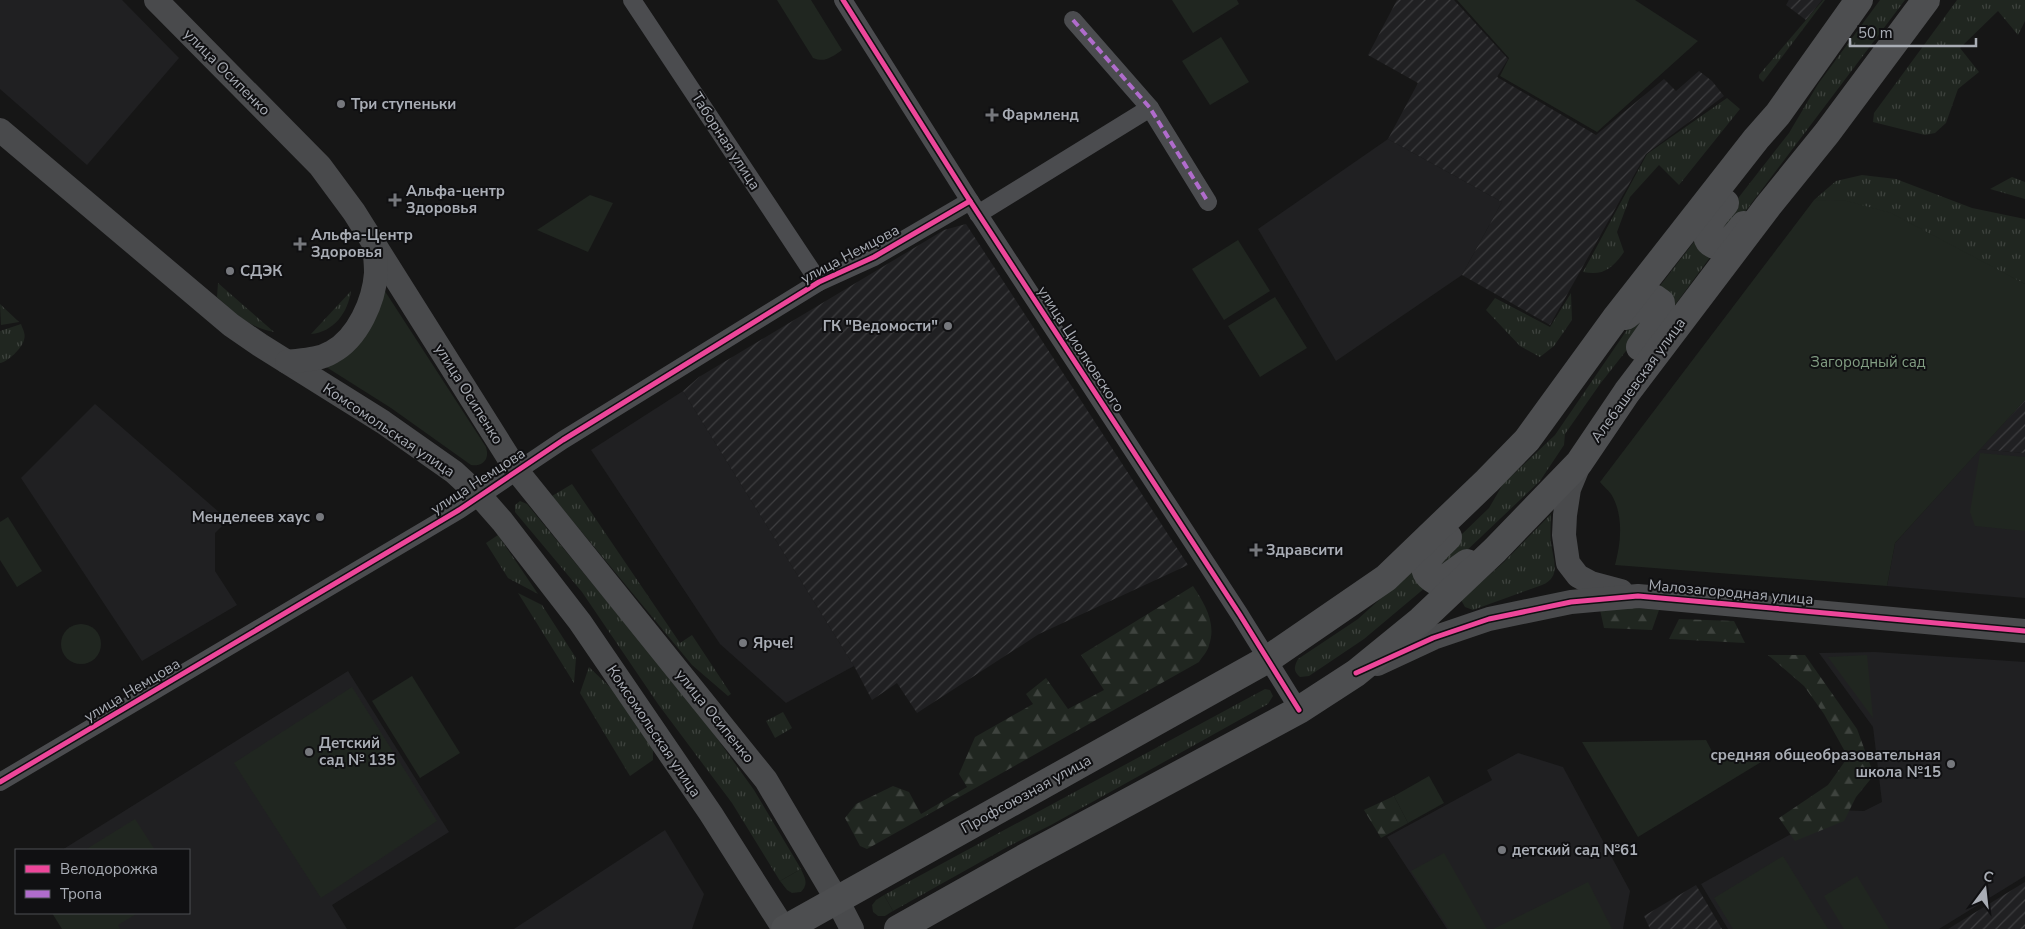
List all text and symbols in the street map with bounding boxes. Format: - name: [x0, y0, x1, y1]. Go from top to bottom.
- scale bar: [1850, 15, 1976, 47]
- text: 50 m: [1858, 23, 1893, 43]
- street label: улица Осипенко: [179, 24, 275, 120]
- street label: Таборная улица: [687, 88, 765, 194]
- place label: Три ступеньки: [351, 94, 456, 114]
- marker: Три ступеньки: [335, 98, 347, 110]
- place label: Фармленд: [1002, 105, 1079, 125]
- marker: Фармленд: [986, 109, 998, 121]
- place label: Альфа-центр Здоровья: [406, 181, 505, 218]
- marker: Альфа-центр Здоровья: [388, 193, 402, 207]
- street label: улица Немцова: [797, 220, 903, 288]
- place label: Альфа-Центр Здоровья: [311, 225, 413, 262]
- marker: Альфа-Центр Здоровья: [293, 237, 307, 251]
- place label: СДЭК: [240, 261, 283, 281]
- marker: СДЭК: [224, 265, 236, 277]
- street label: улица Циолковского: [1033, 282, 1129, 416]
- street label: Алебашевская улица: [1586, 314, 1690, 446]
- place label: ГК "Ведомости": [823, 316, 938, 336]
- marker: ГК "Ведомости": [942, 320, 954, 332]
- street label: улица Осипенко: [430, 340, 508, 448]
- park label: Загородный сад: [1810, 352, 1926, 372]
- street label: Комсомольская улица: [319, 378, 459, 482]
- street label: улица Немцова: [427, 443, 529, 519]
- place label: Менделеев хаус: [192, 507, 310, 527]
- marker: Менделеев хаус: [314, 511, 326, 523]
- place label: Здравсити: [1266, 540, 1343, 560]
- marker: Здравсити: [1250, 544, 1262, 556]
- street label: Малозагородная улица: [1648, 575, 1814, 609]
- place label: Ярче!: [753, 633, 793, 653]
- marker: Ярче!: [737, 637, 749, 649]
- street label: улица Немцова: [80, 653, 184, 727]
- street label: Комсомольская улица: [602, 661, 706, 801]
- street label: улица Осипенко: [671, 665, 759, 767]
- place label: Детский сад № 135: [319, 733, 396, 770]
- place label: средняя общеобразовательная школа №15: [1710, 745, 1941, 782]
- marker: Детский сад № 135: [303, 746, 315, 758]
- street label: Профсоюзная улица: [957, 750, 1095, 838]
- marker: средняя общеобразовательная школа №15: [1945, 758, 1957, 770]
- place label: детский сад №61: [1512, 840, 1638, 860]
- marker: детский сад №61: [1496, 844, 1508, 856]
- legend: [15, 849, 190, 914]
- text: Велодорожка: [60, 859, 158, 879]
- north arrow: [1960, 864, 2010, 914]
- text: С: [1981, 867, 1996, 887]
- text: Тропа: [60, 884, 102, 904]

